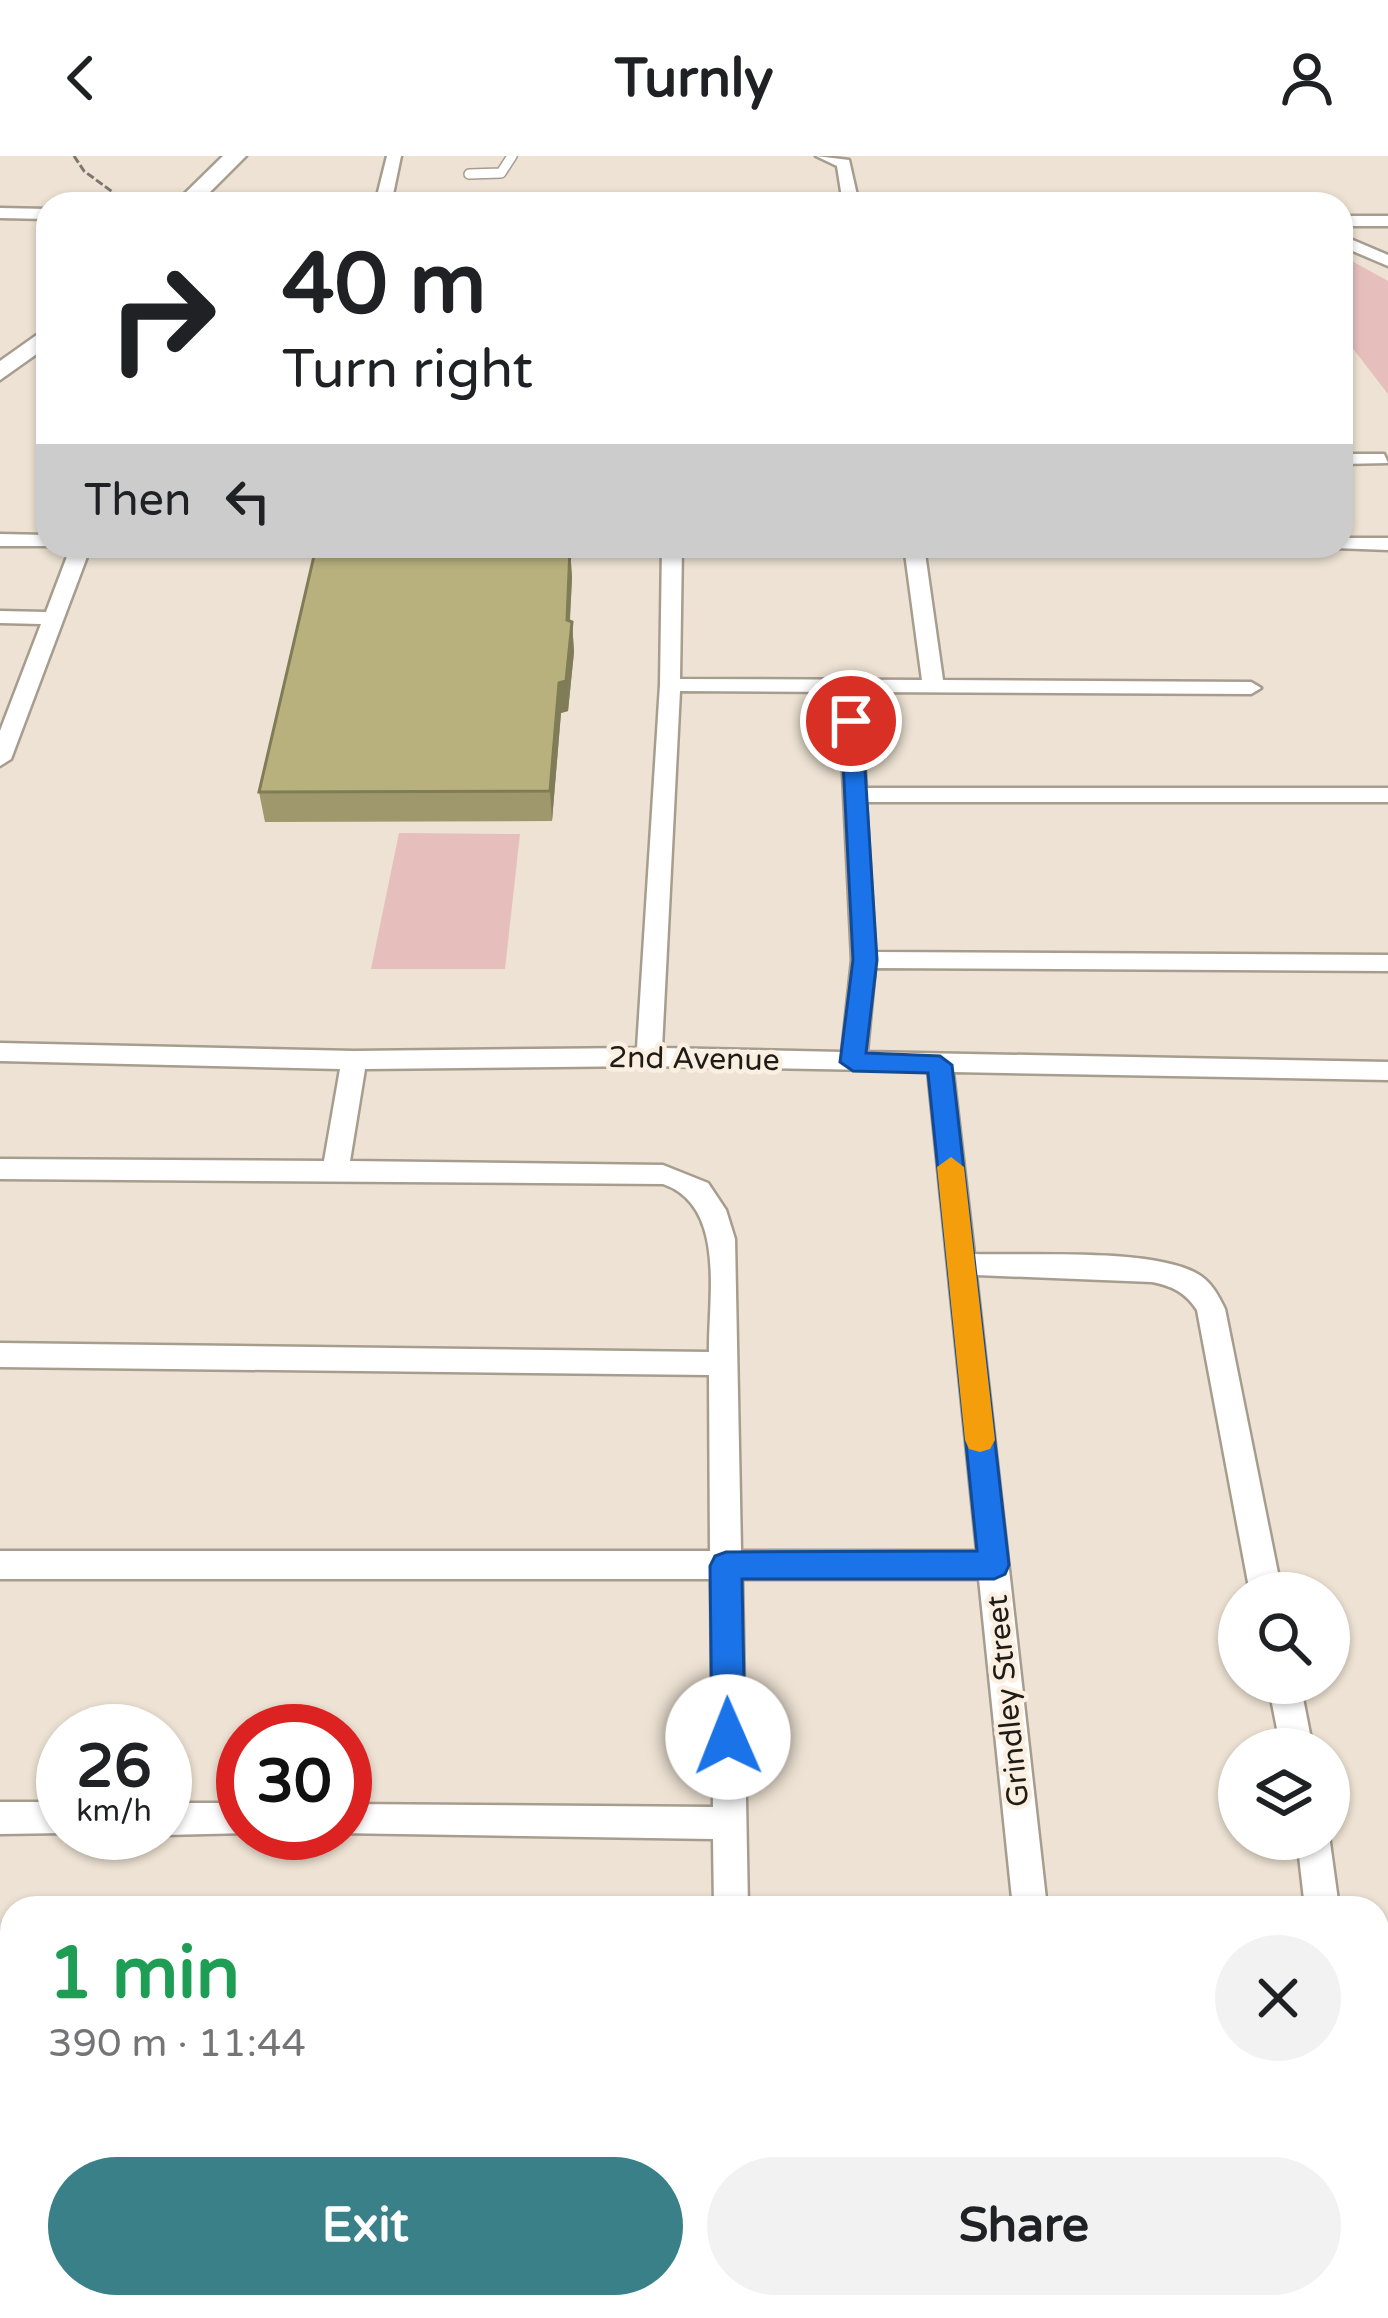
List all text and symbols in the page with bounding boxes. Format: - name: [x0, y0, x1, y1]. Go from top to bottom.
- icon: back: [48, 45, 114, 111]
- icon: person: [1274, 45, 1340, 111]
- text: Turnly: [615, 46, 773, 111]
- text: 40 m: [282, 235, 486, 336]
- icon: right: [84, 240, 240, 396]
- text: Turn right: [282, 337, 533, 402]
- icon: left: [215, 468, 281, 534]
- text: Then: [84, 474, 191, 528]
- pin: [800, 670, 902, 772]
- icon: arrive: [818, 688, 884, 754]
- street label: 2nd Avenue: [608, 1039, 780, 1079]
- map controls: [1218, 1572, 1350, 1860]
- button: search: [1218, 1572, 1350, 1704]
- street label: Grindley Street: [978, 1593, 1038, 1809]
- position arrow: [665, 1674, 791, 1800]
- speed limit sign: 30: [216, 1704, 372, 1860]
- button: layers: [1218, 1728, 1350, 1860]
- text: 26: [76, 1731, 152, 1803]
- text: km/h: [76, 1793, 152, 1830]
- text: 1 min: [48, 1931, 240, 2018]
- button: close: [1215, 1935, 1341, 2061]
- text: 390 m · 11:44: [48, 2020, 306, 2067]
- button: Exit: [48, 2157, 683, 2295]
- button: Share: [707, 2157, 1341, 2295]

